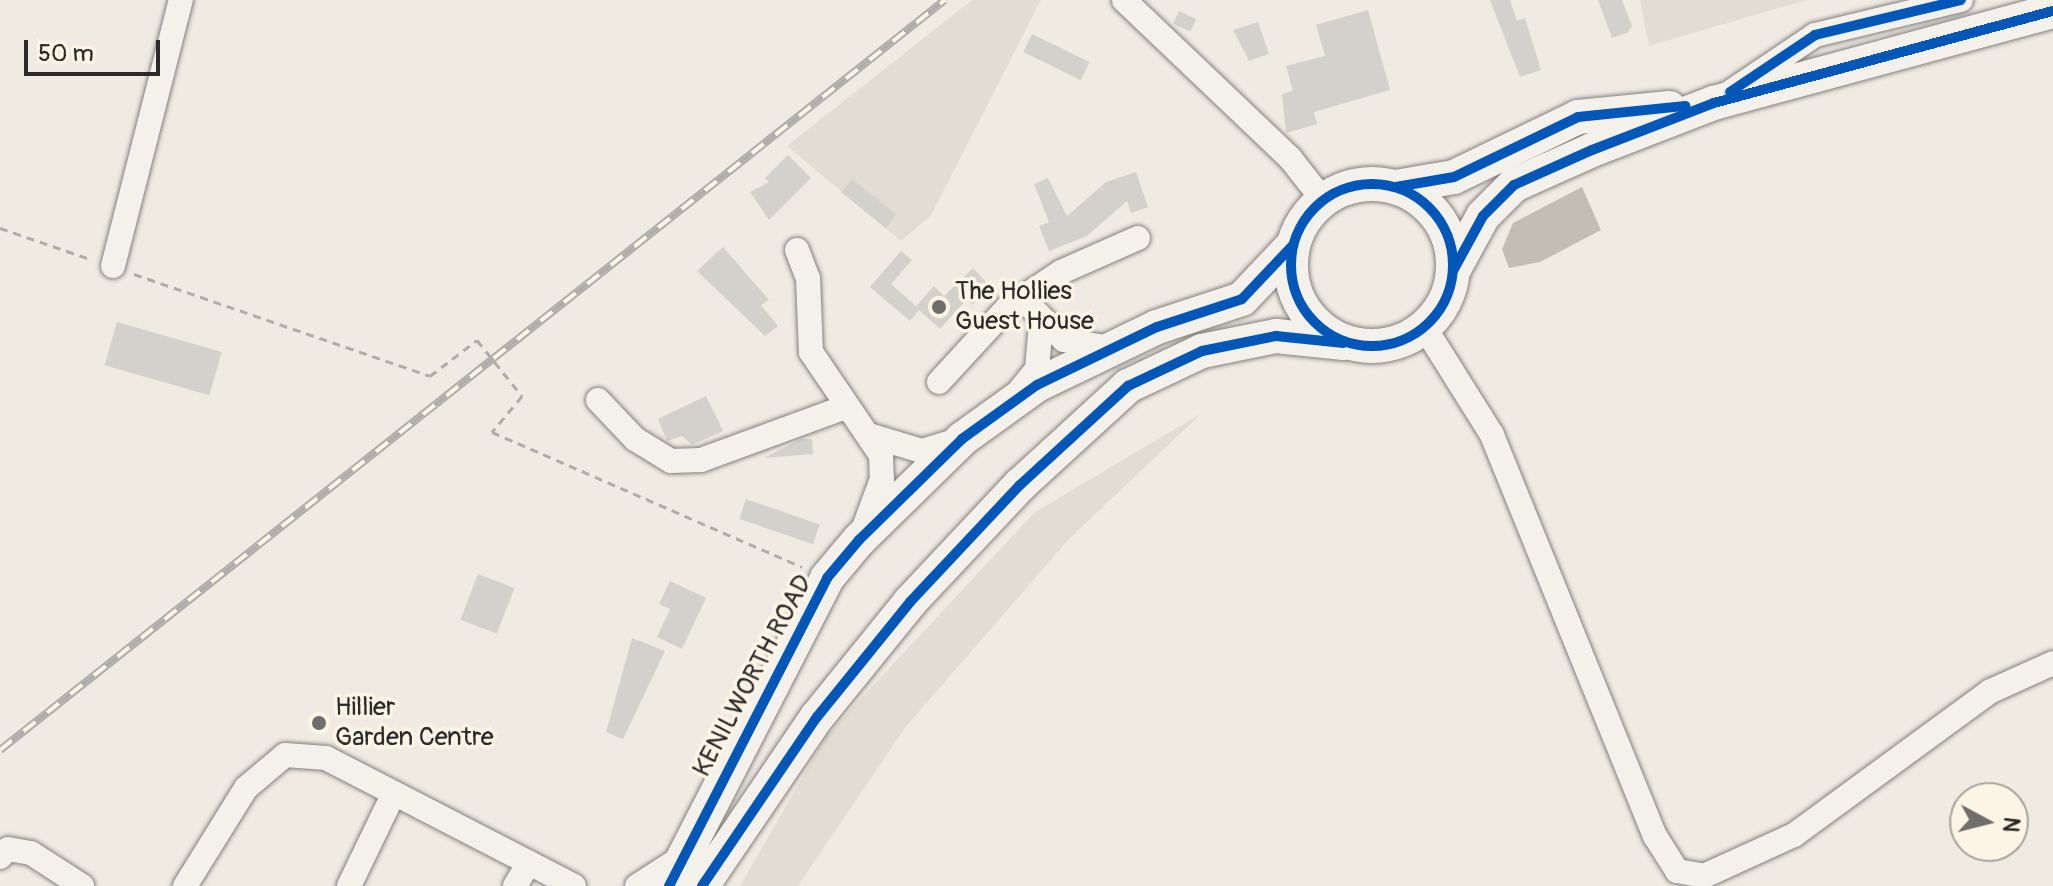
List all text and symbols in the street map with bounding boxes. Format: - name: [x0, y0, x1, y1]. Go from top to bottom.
- scale bar: [28, 24, 164, 74]
- text: 50 m: [38, 39, 94, 68]
- place label: The Hollies Guest House: [955, 276, 1094, 338]
- marker: The Hollies Guest House: [930, 298, 948, 316]
- street label: KENILWORTH ROAD: [687, 570, 819, 782]
- place label: Hillier Garden Centre: [335, 692, 494, 754]
- marker: Hillier Garden Centre: [310, 714, 328, 732]
- north arrow: [1949, 782, 2029, 862]
- text: N: [1996, 816, 2026, 834]

